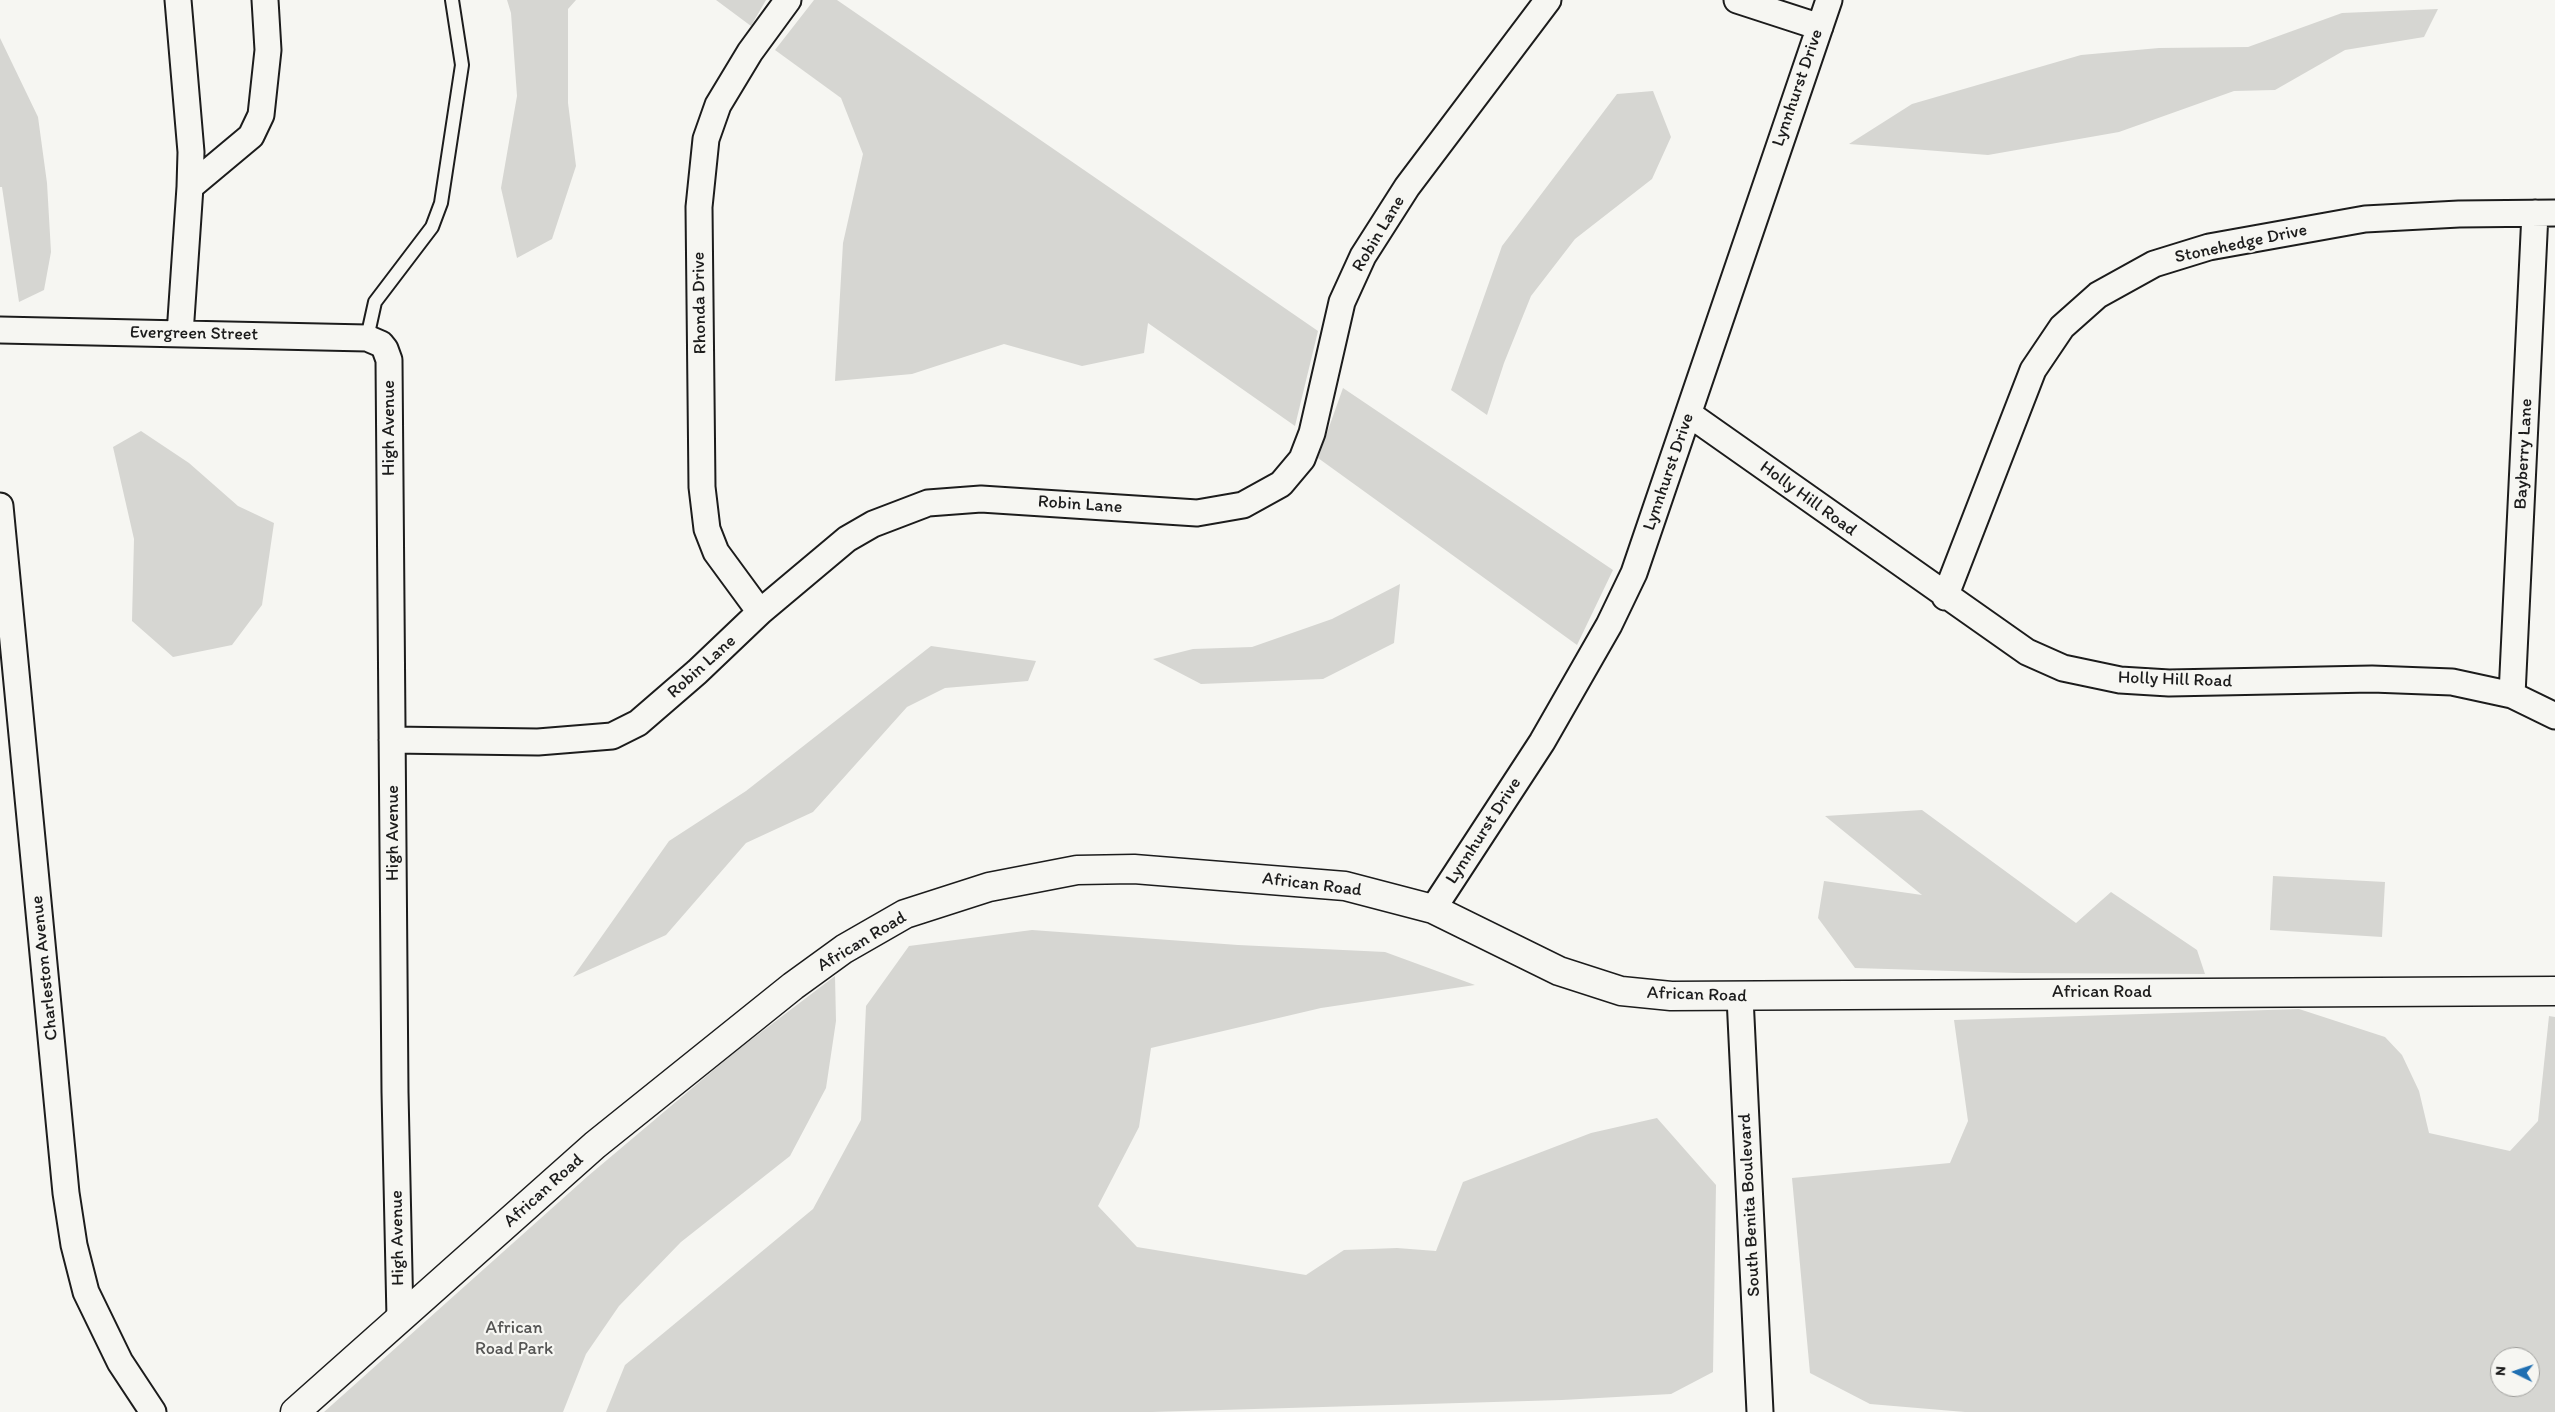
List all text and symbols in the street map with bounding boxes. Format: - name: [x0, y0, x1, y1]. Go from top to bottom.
- street label: Lynnhurst Drive: [1768, 26, 1828, 150]
- street label: Robin Lane: [1348, 192, 1410, 276]
- street label: Stonehedge Drive: [2173, 219, 2309, 269]
- street label: Rhonda Drive: [688, 252, 712, 354]
- street label: Evergreen Street: [130, 322, 258, 346]
- street label: High Avenue: [378, 380, 400, 476]
- street label: Bayberry Lane: [2510, 398, 2538, 510]
- street label: Lynnhurst Drive: [1639, 410, 1699, 534]
- street label: Holly Hill Road: [1755, 457, 1861, 541]
- street label: Robin Lane: [1037, 491, 1123, 519]
- street label: Robin Lane: [663, 631, 741, 703]
- street label: Holly Hill Road: [2117, 667, 2233, 693]
- street label: Lynnhurst Drive: [1441, 774, 1527, 888]
- street label: High Avenue: [382, 785, 404, 881]
- street label: African Road: [1261, 868, 1363, 902]
- street label: Charleston Avenue: [27, 895, 63, 1041]
- street label: African Road: [814, 907, 910, 977]
- street label: African Road: [2052, 981, 2152, 1003]
- street label: African Road: [1647, 982, 1747, 1008]
- street label: South Benita Boulevard: [1734, 1113, 1766, 1297]
- street label: African Road: [500, 1150, 588, 1232]
- street label: High Avenue: [386, 1190, 410, 1286]
- park label: African Road Park: [475, 1317, 553, 1360]
- north arrow: [2490, 1347, 2540, 1397]
- text: N: [2492, 1366, 2509, 1376]

